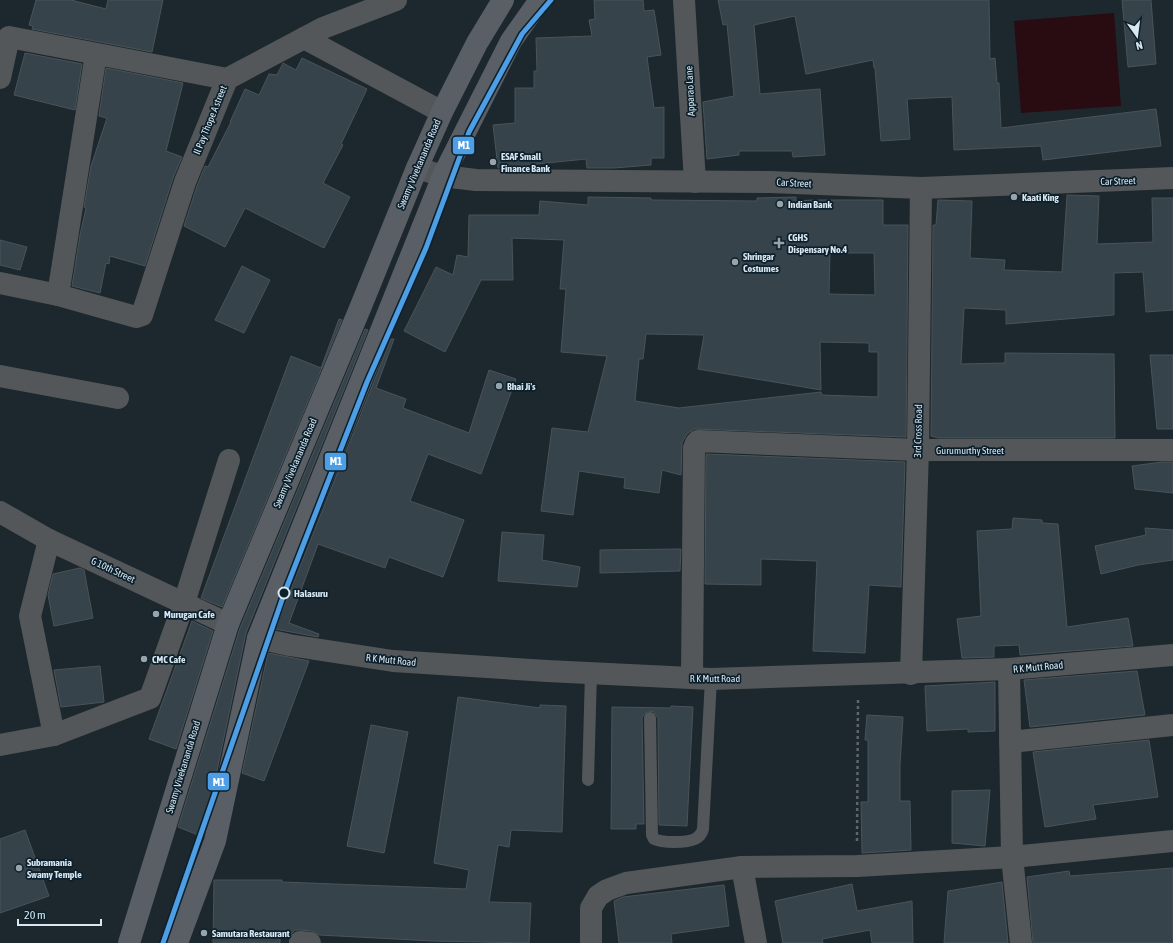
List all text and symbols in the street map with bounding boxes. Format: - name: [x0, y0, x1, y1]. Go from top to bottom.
- north arrow: [1117, 16, 1157, 56]
- text: N: [1135, 39, 1144, 52]
- street label: Apparao Lane: [683, 65, 697, 116]
- street label: Il Pay Thope A street: [191, 84, 229, 156]
- street label: Swamy Vivekananda Road: [395, 117, 443, 210]
- line badge: M1: [452, 136, 475, 155]
- text: M1: [458, 139, 470, 151]
- place label: ESAF Small Finance Bank: [501, 151, 551, 174]
- marker: ESAF Small Finance Bank: [488, 157, 498, 167]
- street label: Car Street: [1100, 175, 1136, 187]
- street label: Car Street: [776, 177, 812, 189]
- marker: Kaati King: [1009, 192, 1019, 202]
- place label: Kaati King: [1022, 192, 1060, 203]
- marker: Indian Bank: [775, 199, 785, 209]
- place label: Indian Bank: [788, 199, 833, 210]
- place label: CGHS Dispensary No.4: [788, 232, 848, 255]
- marker: CGHS Dispensary No.4: [773, 237, 785, 249]
- place label: Shringar Costumes: [743, 251, 779, 274]
- marker: Shringar Costumes: [730, 257, 740, 267]
- marker: Bhai Ji's: [494, 381, 504, 391]
- place label: Bhai Ji's: [507, 381, 536, 392]
- street label: 3rd Cross Road: [912, 404, 924, 458]
- street label: Swamy Vivekananda Road: [271, 416, 319, 509]
- street label: Gurumurthy Street: [936, 445, 1004, 456]
- line badge: M1: [324, 452, 347, 471]
- text: M1: [330, 455, 342, 467]
- street label: G 10th Street: [89, 555, 137, 585]
- marker: Halasuru: [277, 586, 291, 600]
- place label: Halasuru: [294, 588, 328, 599]
- marker: Murugan Cafe: [151, 609, 161, 619]
- place label: Murugan Cafe: [164, 609, 215, 620]
- street label: R K Mutt Road: [365, 652, 417, 668]
- marker: CMC Cafe: [139, 654, 149, 664]
- place label: CMC Cafe: [152, 654, 186, 665]
- street label: R K Mutt Road: [1012, 659, 1064, 675]
- street label: R K Mutt Road: [690, 673, 740, 684]
- street label: Swamy Vivekananda Road: [164, 719, 202, 815]
- line badge: M1: [207, 772, 230, 791]
- text: M1: [213, 776, 225, 788]
- place label: Subramania Swamy Temple: [27, 857, 82, 880]
- marker: Subramania Swamy Temple: [14, 863, 24, 873]
- scale bar: [18, 901, 101, 927]
- text: 20 m: [24, 908, 46, 922]
- marker: Samutara Restaurant: [199, 928, 209, 938]
- place label: Samutara Restaurant: [212, 928, 290, 939]

